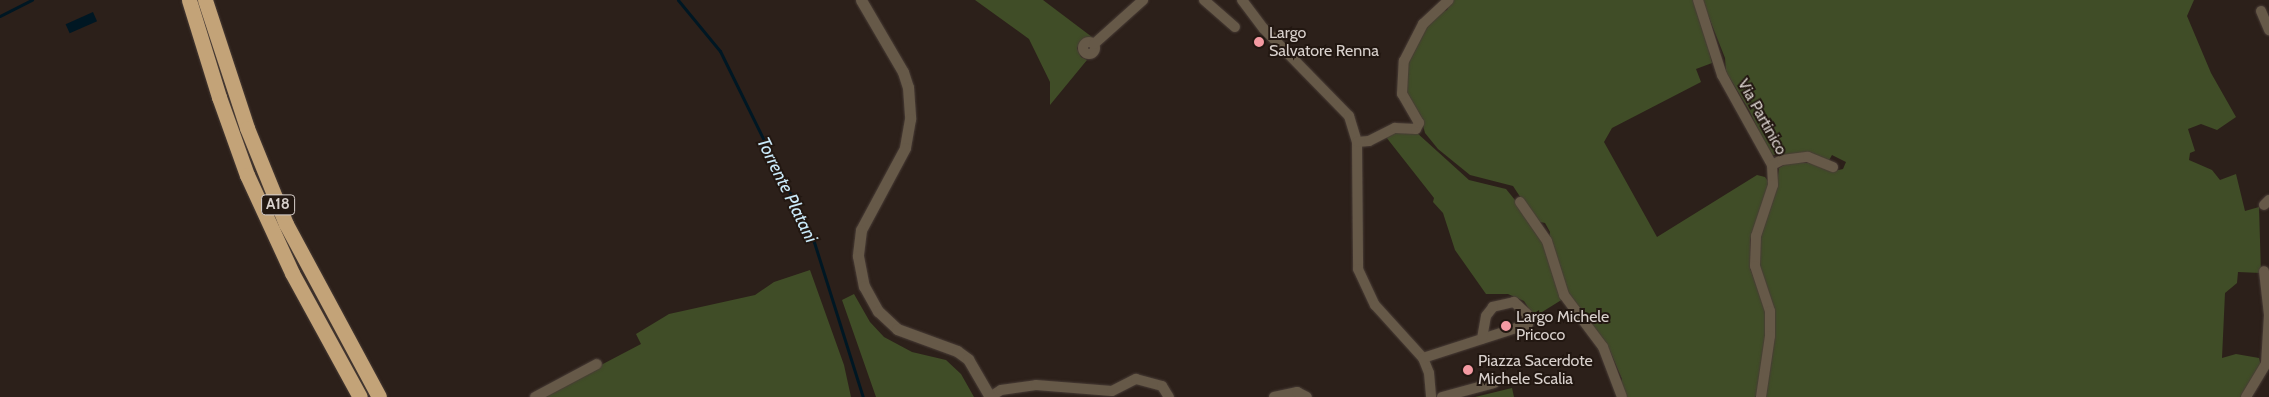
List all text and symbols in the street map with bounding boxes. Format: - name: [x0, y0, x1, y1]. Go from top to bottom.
- place label: Largo Salvatore Renna: [1269, 23, 1379, 61]
- marker: Largo Salvatore Renna: [1253, 36, 1265, 48]
- street label: Via Partinico: [1733, 76, 1791, 158]
- water label: Torrente Platani: [752, 134, 822, 246]
- road number: A18: [260, 192, 296, 218]
- place label: Largo Michele Pricoco: [1516, 307, 1609, 345]
- marker: Largo Michele Pricoco: [1500, 320, 1512, 332]
- place label: Piazza Sacerdote Michele Scalia: [1478, 351, 1593, 389]
- marker: Piazza Sacerdote Michele Scalia: [1462, 364, 1474, 376]

